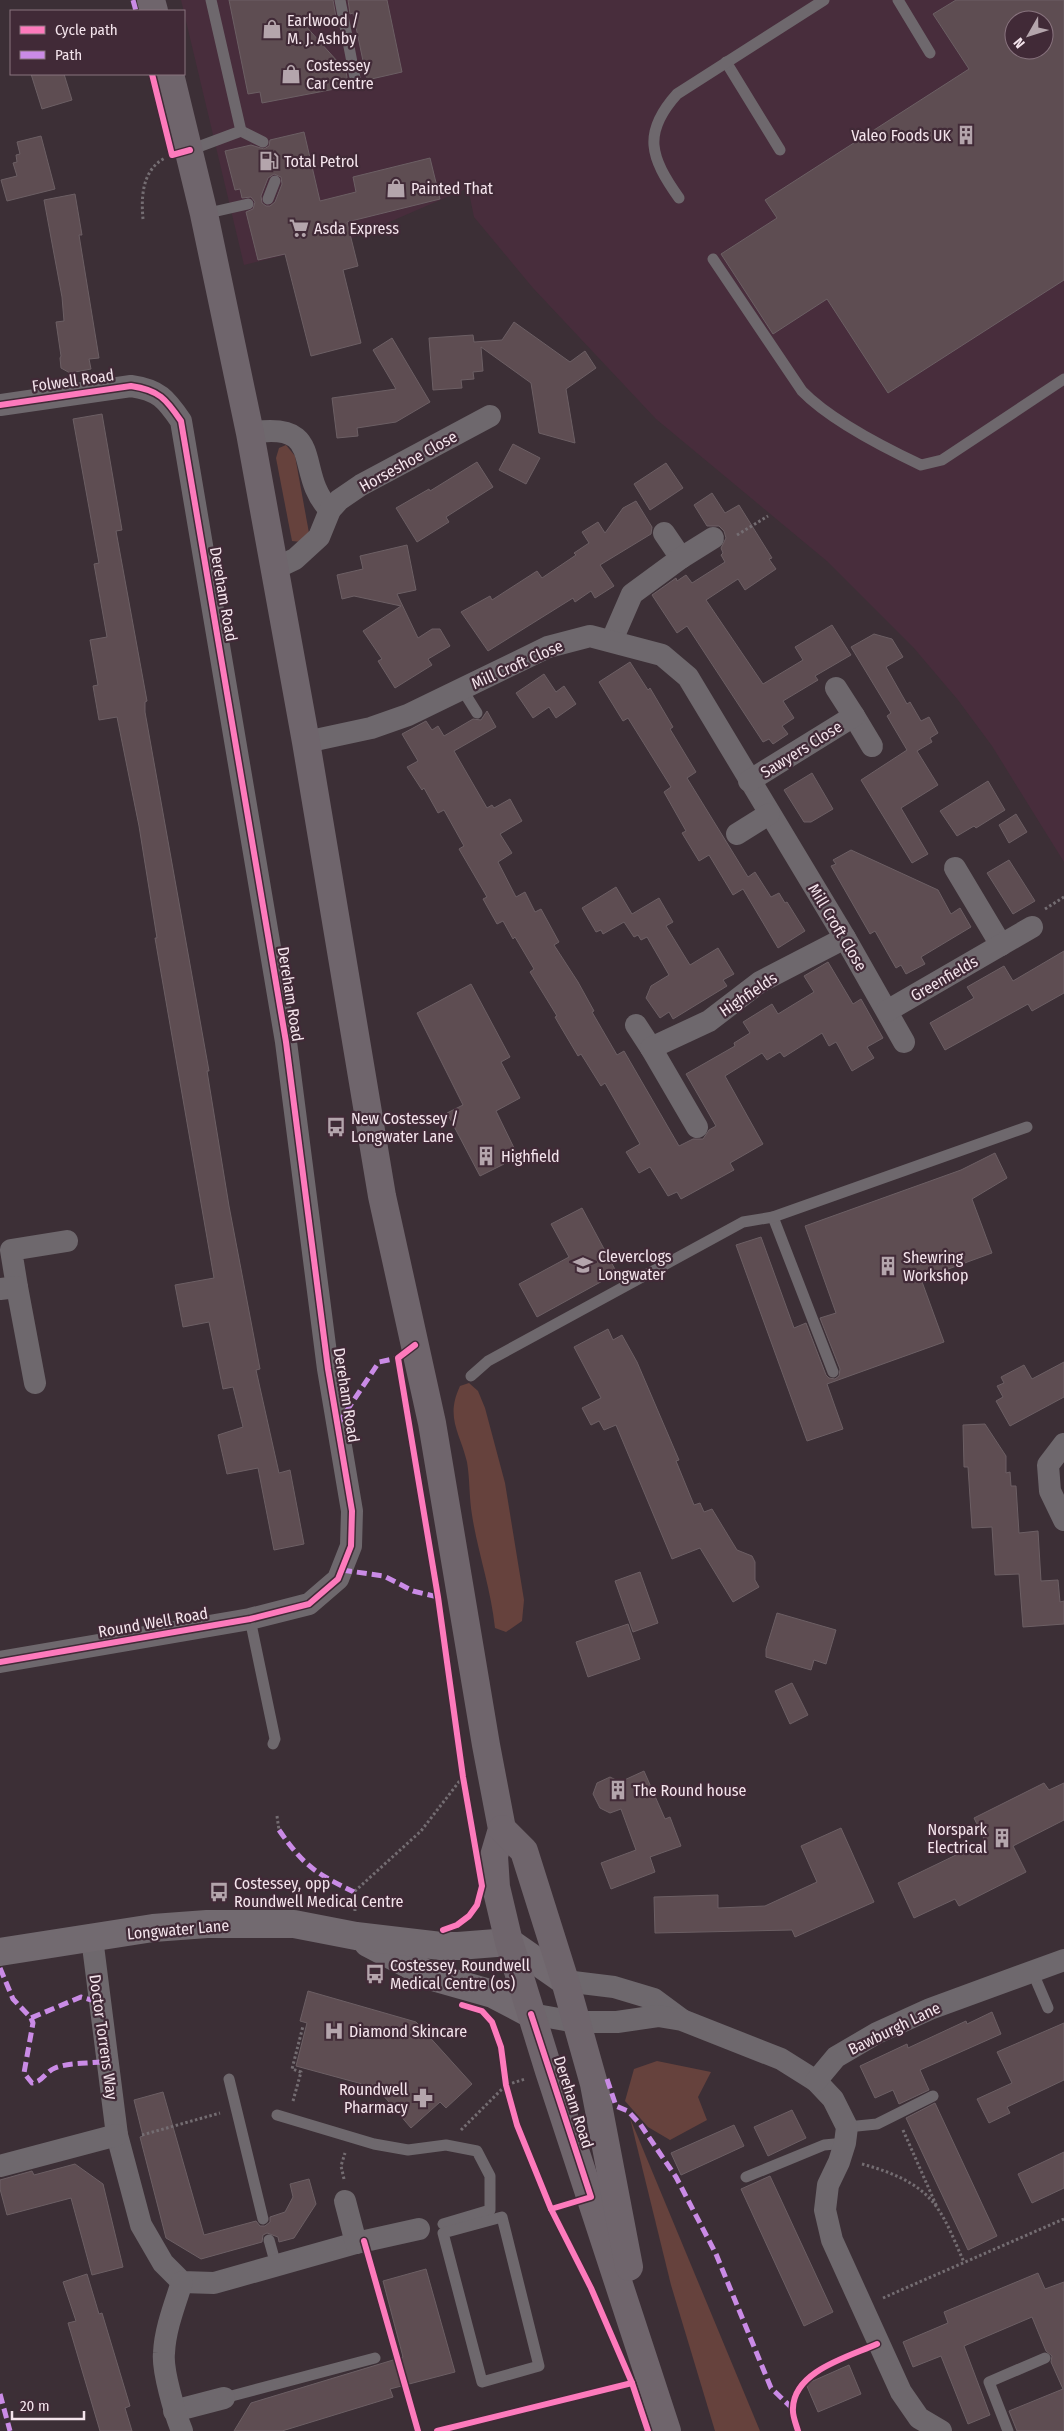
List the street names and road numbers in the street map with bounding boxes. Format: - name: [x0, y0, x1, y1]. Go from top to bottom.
- street label: Folwell Road: [31, 365, 115, 396]
- street label: Horseshoe Close: [356, 427, 461, 496]
- street label: Dereham Road: [206, 545, 241, 643]
- street label: Mill Croft Close: [468, 636, 566, 693]
- street label: Sawyers Close: [757, 717, 846, 782]
- street label: Mill Croft Close: [804, 880, 871, 974]
- street label: Dereham Road: [274, 945, 307, 1043]
- street label: Greenfields: [907, 952, 981, 1005]
- street label: Highfields: [716, 968, 781, 1021]
- street label: Dereham Road: [330, 1346, 363, 1444]
- street label: Round Well Road: [97, 1603, 209, 1641]
- street label: Longwater Lane: [126, 1916, 230, 1943]
- street label: Doctor Torrens Way: [85, 1973, 122, 2102]
- street label: Bawburgh Lane: [845, 1998, 943, 2059]
- street label: Dereham Road: [550, 2054, 597, 2151]

